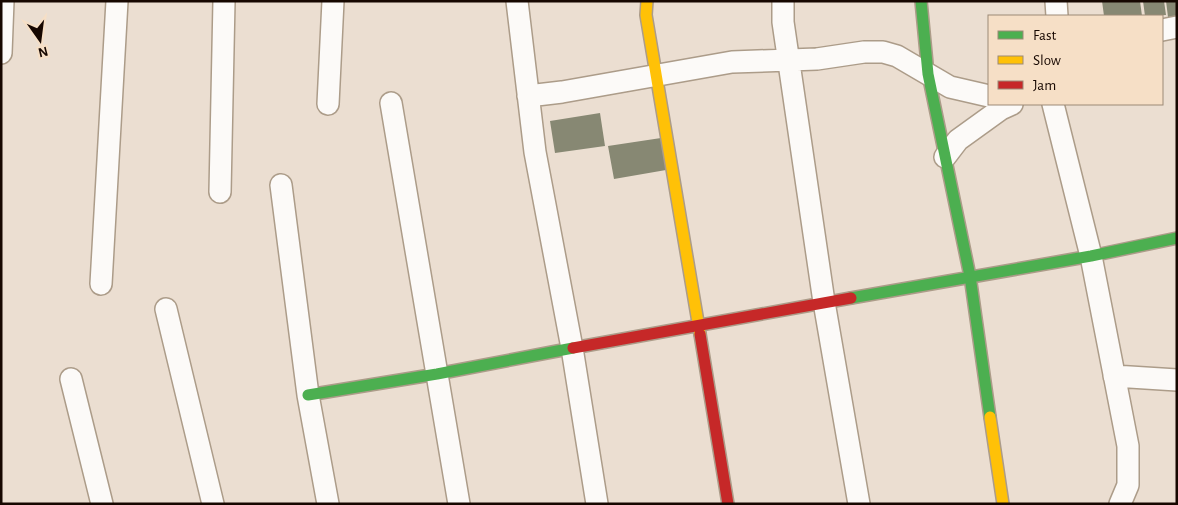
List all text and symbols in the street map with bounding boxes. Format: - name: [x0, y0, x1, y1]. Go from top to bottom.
- north arrow: [15, 15, 65, 65]
- legend: [988, 15, 1163, 105]
- text: Fast: [1033, 28, 1057, 43]
- text: N: [36, 44, 49, 60]
- text: Slow: [1033, 53, 1061, 68]
- text: Jam: [1033, 78, 1056, 93]

